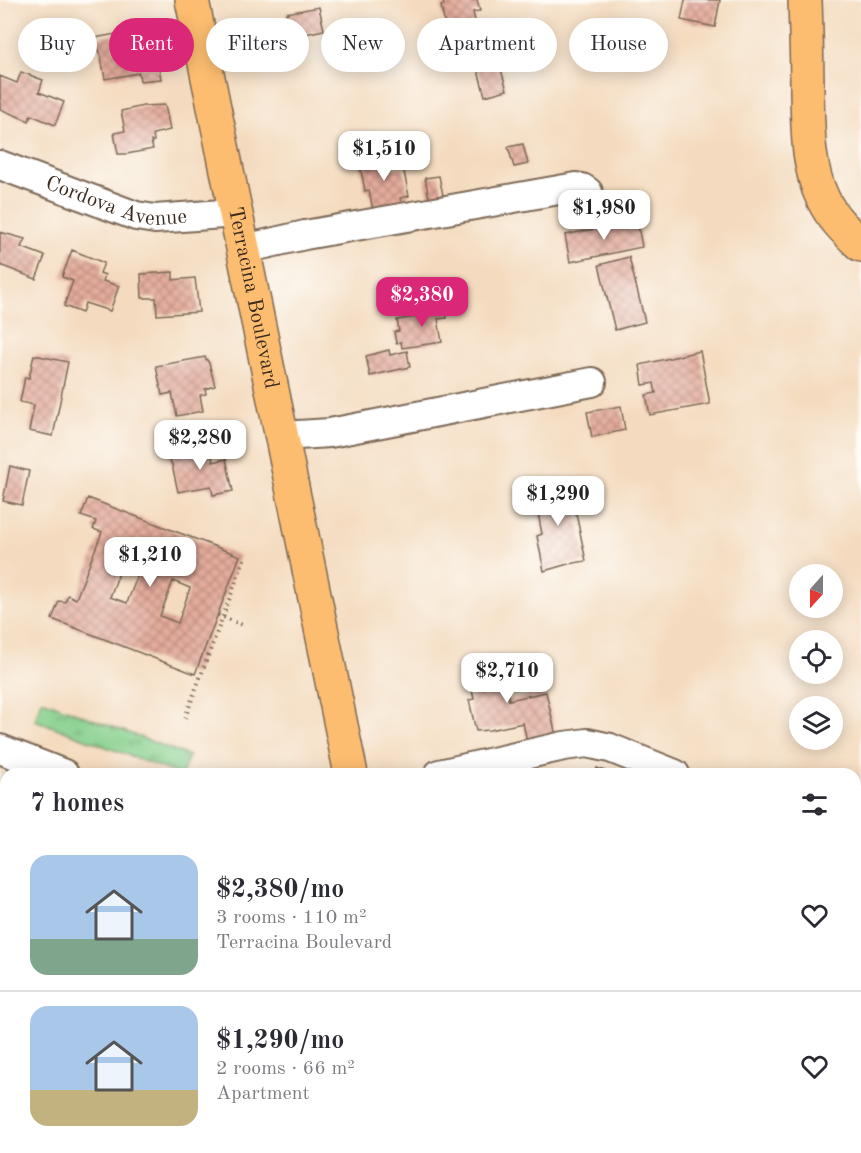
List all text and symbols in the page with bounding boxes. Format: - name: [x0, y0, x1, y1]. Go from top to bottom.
- chip: Buy: [18, 18, 97, 72]
- chip: Rent: [109, 18, 194, 72]
- chip: Filters: [206, 18, 309, 72]
- chip: New: [321, 18, 405, 72]
- chip: Apartment: [417, 18, 557, 72]
- chip: House: [569, 18, 668, 72]
- pin: $1,510: [335, 131, 433, 182]
- text: $1,510: [352, 140, 416, 160]
- street label: Cordova Avenue: [43, 173, 188, 229]
- pin: $1,980: [555, 190, 653, 241]
- text: $1,980: [572, 199, 636, 219]
- street label: Terracina Boulevard: [224, 205, 282, 391]
- pin: $2,380: [373, 277, 471, 328]
- text: $2,380: [390, 286, 454, 306]
- pin: $2,280: [151, 420, 249, 471]
- text: $2,280: [168, 429, 232, 449]
- pin: $1,290: [509, 476, 607, 527]
- text: $1,290: [526, 485, 590, 505]
- pin: $1,210: [101, 537, 199, 588]
- text: $1,210: [118, 546, 182, 566]
- north arrow: [789, 564, 843, 618]
- map controls: [789, 564, 843, 750]
- button: locate: [789, 630, 843, 684]
- pin: $2,710: [458, 653, 556, 704]
- text: $2,710: [475, 662, 539, 682]
- button: layers: [789, 696, 843, 750]
- icon: filters: [798, 788, 831, 821]
- text: 7 homes: [30, 791, 124, 817]
- text: $2,380/mo: [216, 877, 344, 903]
- icon: home: [78, 879, 150, 951]
- icon: heart: [798, 899, 831, 932]
- text: 3 rooms · 110 m²: [216, 908, 366, 928]
- text: Terracina Boulevard: [216, 933, 392, 953]
- text: $1,290/mo: [216, 1028, 344, 1054]
- icon: home: [78, 1030, 150, 1102]
- icon: heart: [798, 1050, 831, 1083]
- text: 2 rooms · 66 m²: [216, 1059, 355, 1079]
- text: Apartment: [216, 1084, 310, 1104]

